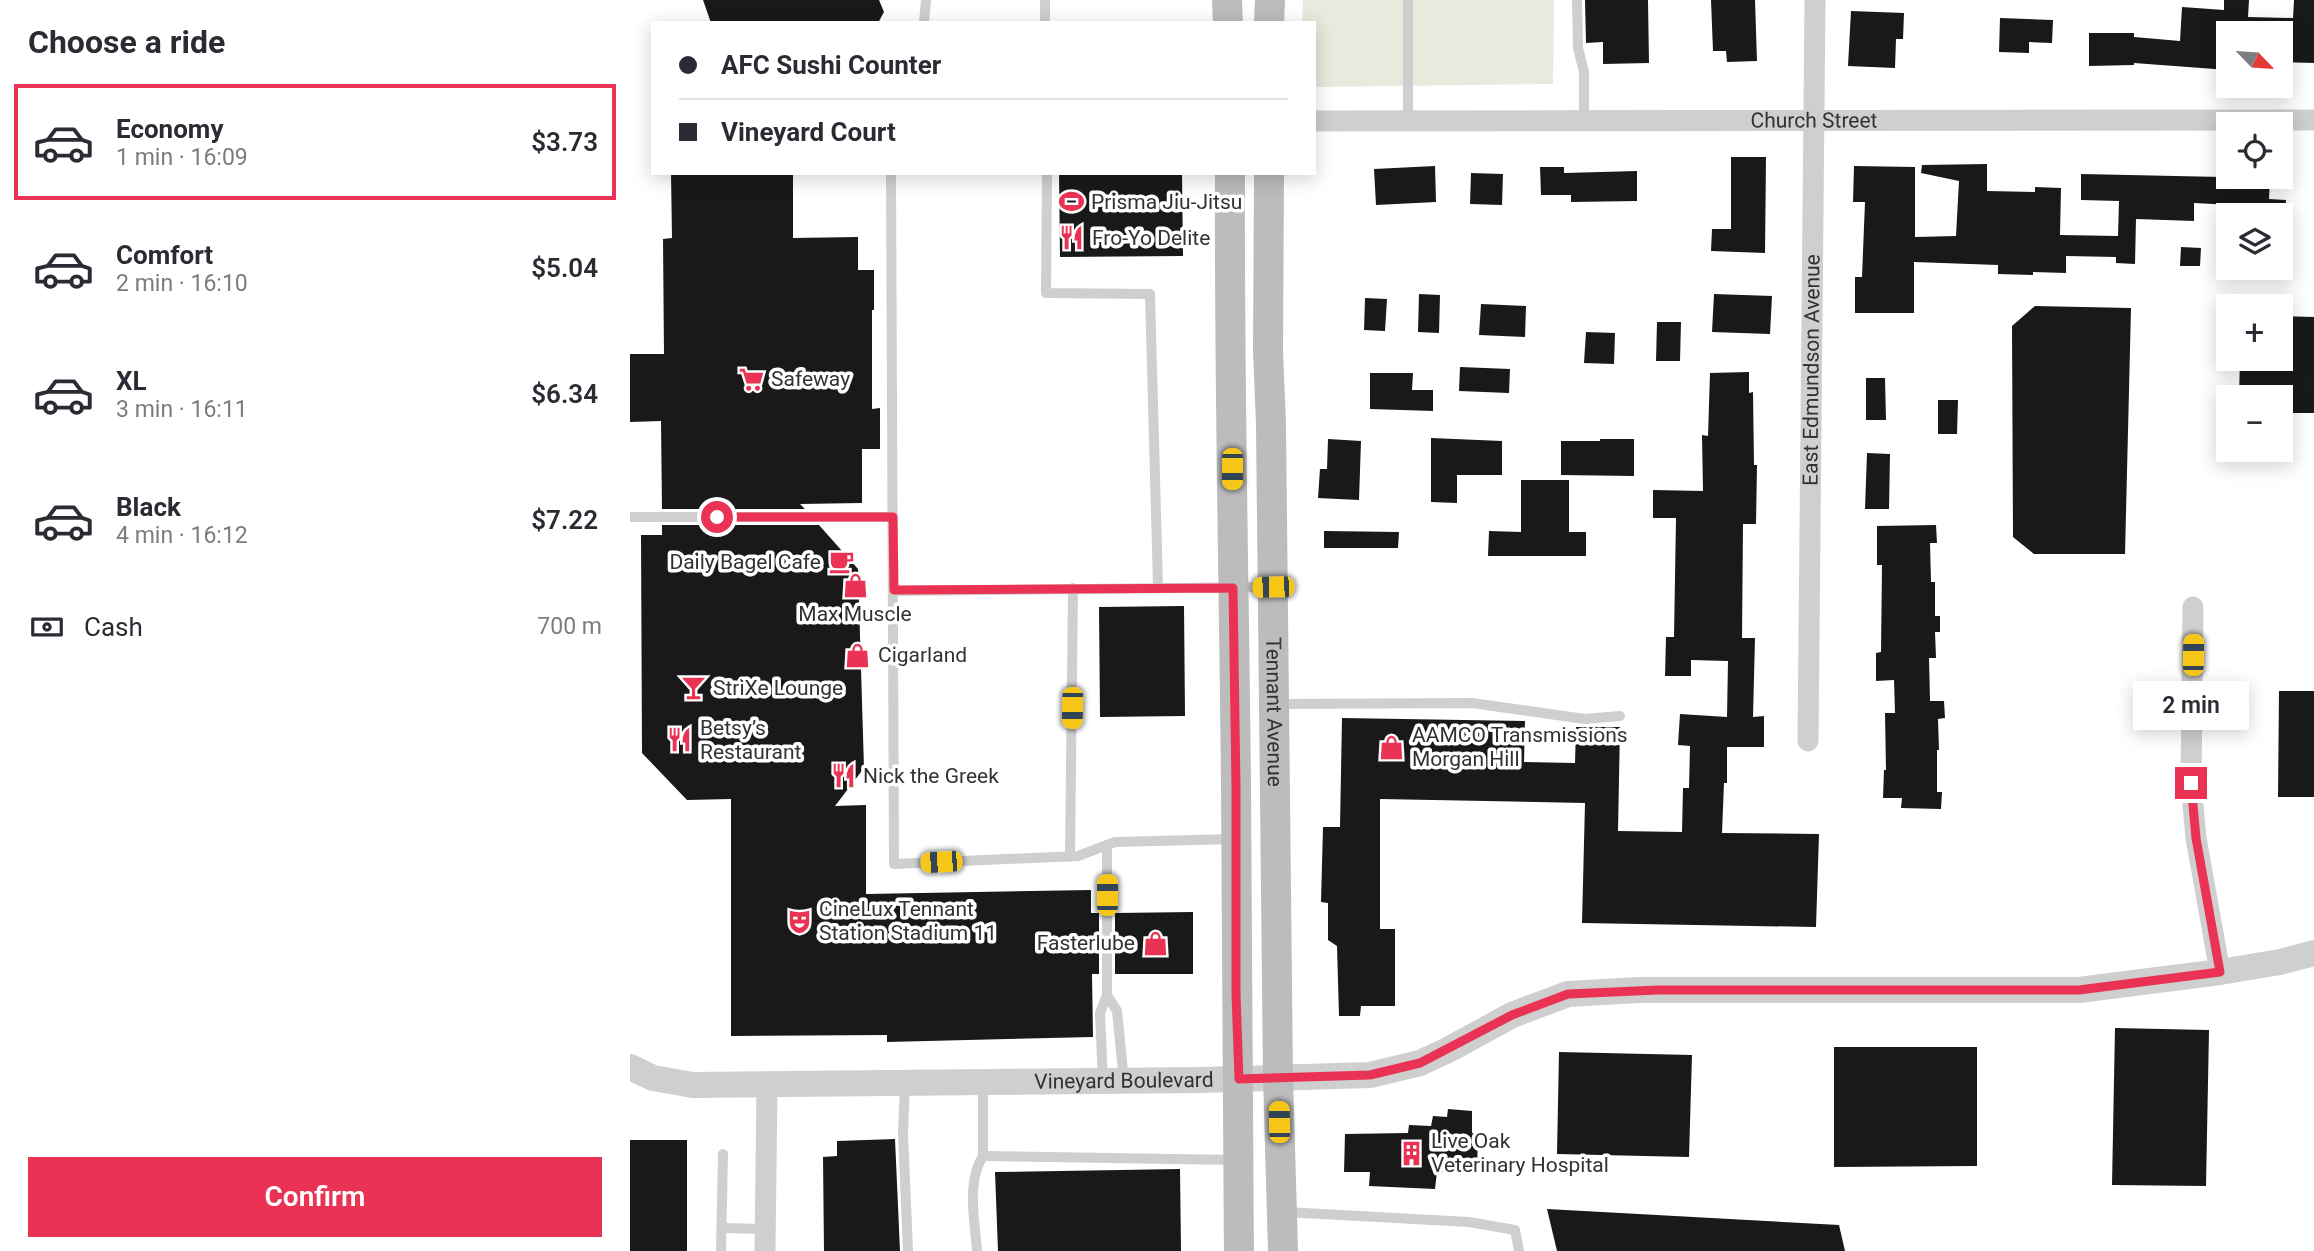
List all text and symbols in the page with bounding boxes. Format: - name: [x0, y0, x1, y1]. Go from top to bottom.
- north arrow: [2216, 21, 2292, 98]
- map controls: [2216, 21, 2293, 462]
- text: Choose a ride: [28, 23, 225, 61]
- text: AFC Sushi Counter: [721, 50, 941, 80]
- street label: Church Street: [1751, 108, 1878, 133]
- icon: car: [32, 111, 95, 174]
- button: locate: [2216, 112, 2293, 189]
- text: Economy: [116, 114, 223, 144]
- text: Vineyard Court: [721, 117, 896, 147]
- text: $3.73: [531, 127, 598, 157]
- text: 1 min · 16:09: [116, 144, 248, 171]
- sports icon: Prisma Jiu-Jitsu: [1057, 188, 1085, 216]
- place label: Prisma Jiu-Jitsu: [1091, 190, 1242, 214]
- button: layers: [2216, 203, 2293, 280]
- restaurant icon: Fro-Yo Delite: [1058, 224, 1086, 252]
- place label: Fro-Yo Delite: [1092, 226, 1210, 250]
- icon: car: [32, 237, 95, 300]
- text: Comfort: [116, 240, 213, 270]
- text: $5.04: [531, 253, 598, 283]
- street label: East Edmundson Avenue: [1798, 254, 1825, 486]
- text: 2 min · 16:10: [116, 270, 248, 297]
- button: +: [2216, 294, 2293, 371]
- icon: car: [32, 363, 95, 426]
- supermarket icon: Safeway: [737, 365, 765, 393]
- text: XL: [116, 366, 147, 396]
- place label: Safeway: [771, 367, 850, 391]
- text: $6.34: [531, 379, 598, 409]
- button: −: [2216, 385, 2293, 462]
- text: 3 min · 16:11: [116, 396, 248, 423]
- car: [1222, 448, 1243, 490]
- icon: car: [32, 489, 95, 552]
- text: Black: [116, 492, 181, 522]
- route start: [701, 501, 733, 533]
- text: $7.22: [531, 505, 598, 535]
- text: 4 min · 16:12: [116, 522, 248, 549]
- cafe icon: Daily Bagel Cafe: [827, 548, 855, 576]
- place label: Daily Bagel Cafe: [669, 550, 821, 574]
- shop icon: Max Muscle: [841, 571, 869, 599]
- car: [1252, 576, 1295, 598]
- place label: Max Muscle: [798, 602, 912, 626]
- icon: cash: [28, 608, 66, 646]
- text: Cash: [84, 612, 143, 642]
- text: 700 m: [537, 613, 602, 640]
- car: [2183, 634, 2204, 676]
- street label: Tennant Avenue: [1261, 637, 1287, 787]
- shop icon: Cigarland: [844, 641, 872, 669]
- place label: Cigarland: [878, 643, 967, 667]
- bar icon: StriXe Lounge: [679, 674, 707, 702]
- place label: StriXe Lounge: [713, 676, 843, 700]
- callout: 2 min: [2133, 682, 2249, 730]
- car: [1062, 687, 1083, 729]
- text: 2 min: [2162, 692, 2220, 719]
- place label: Betsy’s Restaurant: [700, 716, 802, 764]
- place label: AAMCO Transmissions Morgan Hill: [1412, 723, 1628, 771]
- restaurant icon: Betsy’s Restaurant: [666, 726, 694, 754]
- shop icon: AAMCO Transmissions Morgan Hill: [1378, 733, 1406, 761]
- restaurant icon: Nick the Greek: [829, 762, 857, 790]
- place label: Nick the Greek: [863, 764, 999, 788]
- route end: [2175, 767, 2207, 799]
- car: [920, 850, 963, 874]
- car: [1097, 874, 1118, 916]
- place label: CineLux Tennant Station Stadium 11: [819, 897, 997, 945]
- theatre icon: CineLux Tennant Station Stadium 11: [785, 907, 813, 935]
- shop icon: Fasterlube: [1141, 929, 1169, 957]
- place label: Fasterlube: [1037, 931, 1135, 955]
- street label: Vineyard Boulevard: [1034, 1068, 1214, 1094]
- car: [1269, 1101, 1290, 1143]
- place label: Live Oak Veterinary Hospital: [1431, 1129, 1609, 1177]
- building icon: Live Oak Veterinary Hospital: [1397, 1139, 1425, 1167]
- button: Confirm: [28, 1157, 602, 1237]

